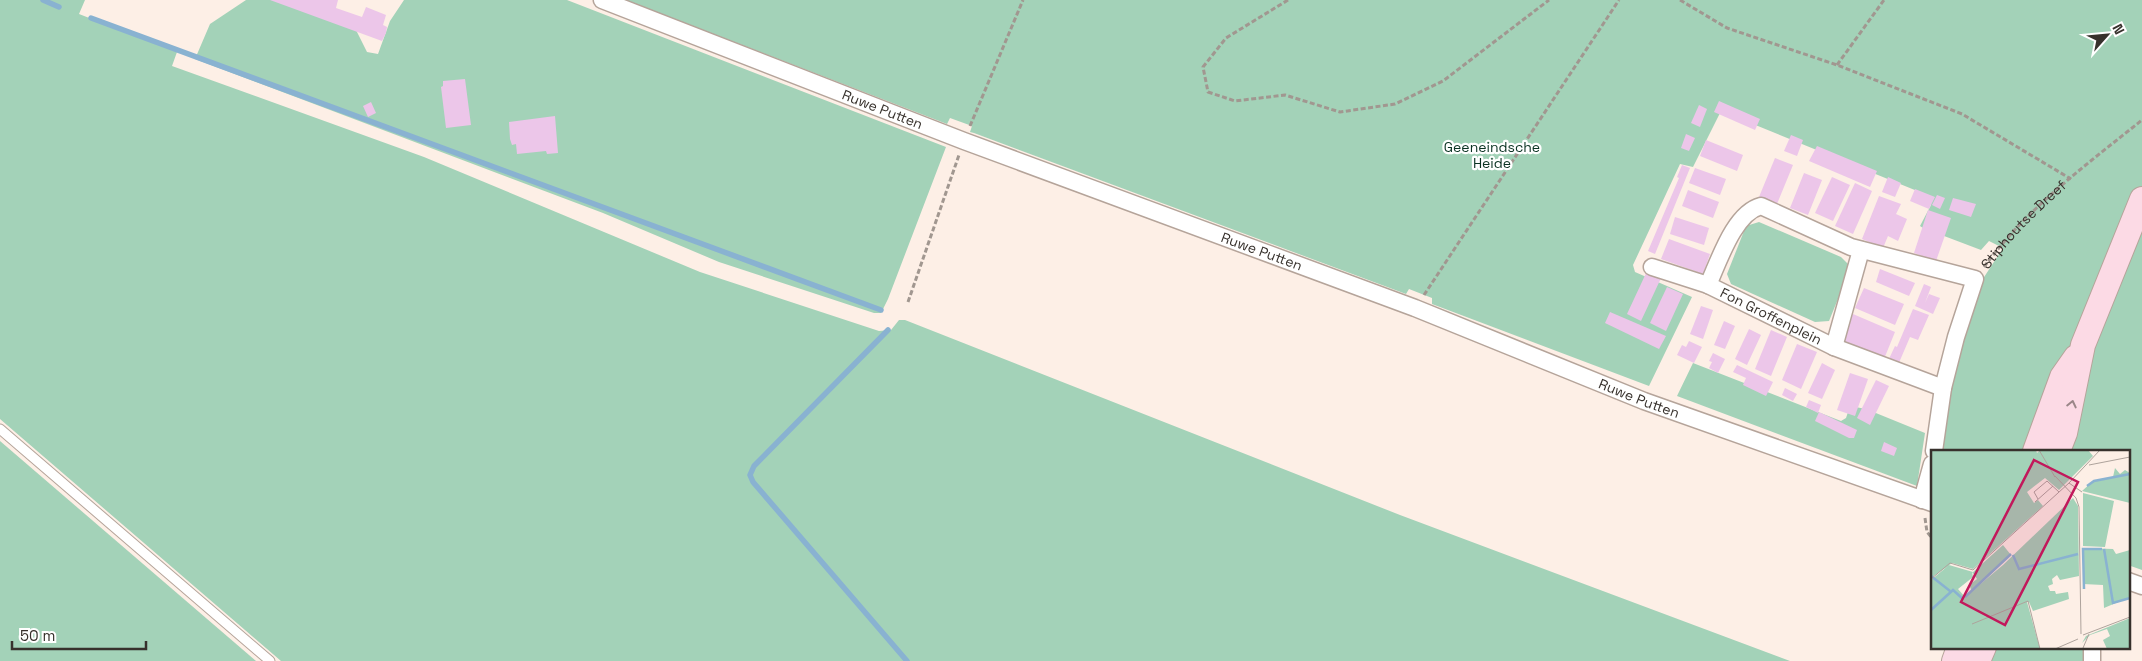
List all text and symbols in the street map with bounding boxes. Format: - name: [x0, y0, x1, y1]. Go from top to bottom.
- north arrow: [2082, 10, 2132, 60]
- text: N: [2108, 21, 2129, 37]
- street label: Ruwe Putten: [839, 85, 925, 133]
- park label: Geeneindsche Heide: [1444, 138, 1540, 172]
- street label: Stiphoutse Dreef: [1977, 176, 2070, 272]
- street label: Ruwe Putten: [1219, 228, 1305, 274]
- street label: Fon Groffenplein: [1717, 283, 1825, 349]
- street label: Ruwe Putten: [1596, 375, 1682, 422]
- one-way arrow: [2066, 400, 2077, 409]
- inset map: [1931, 450, 2130, 648]
- scale bar: [12, 618, 146, 650]
- text: 50 m: [20, 626, 55, 645]

